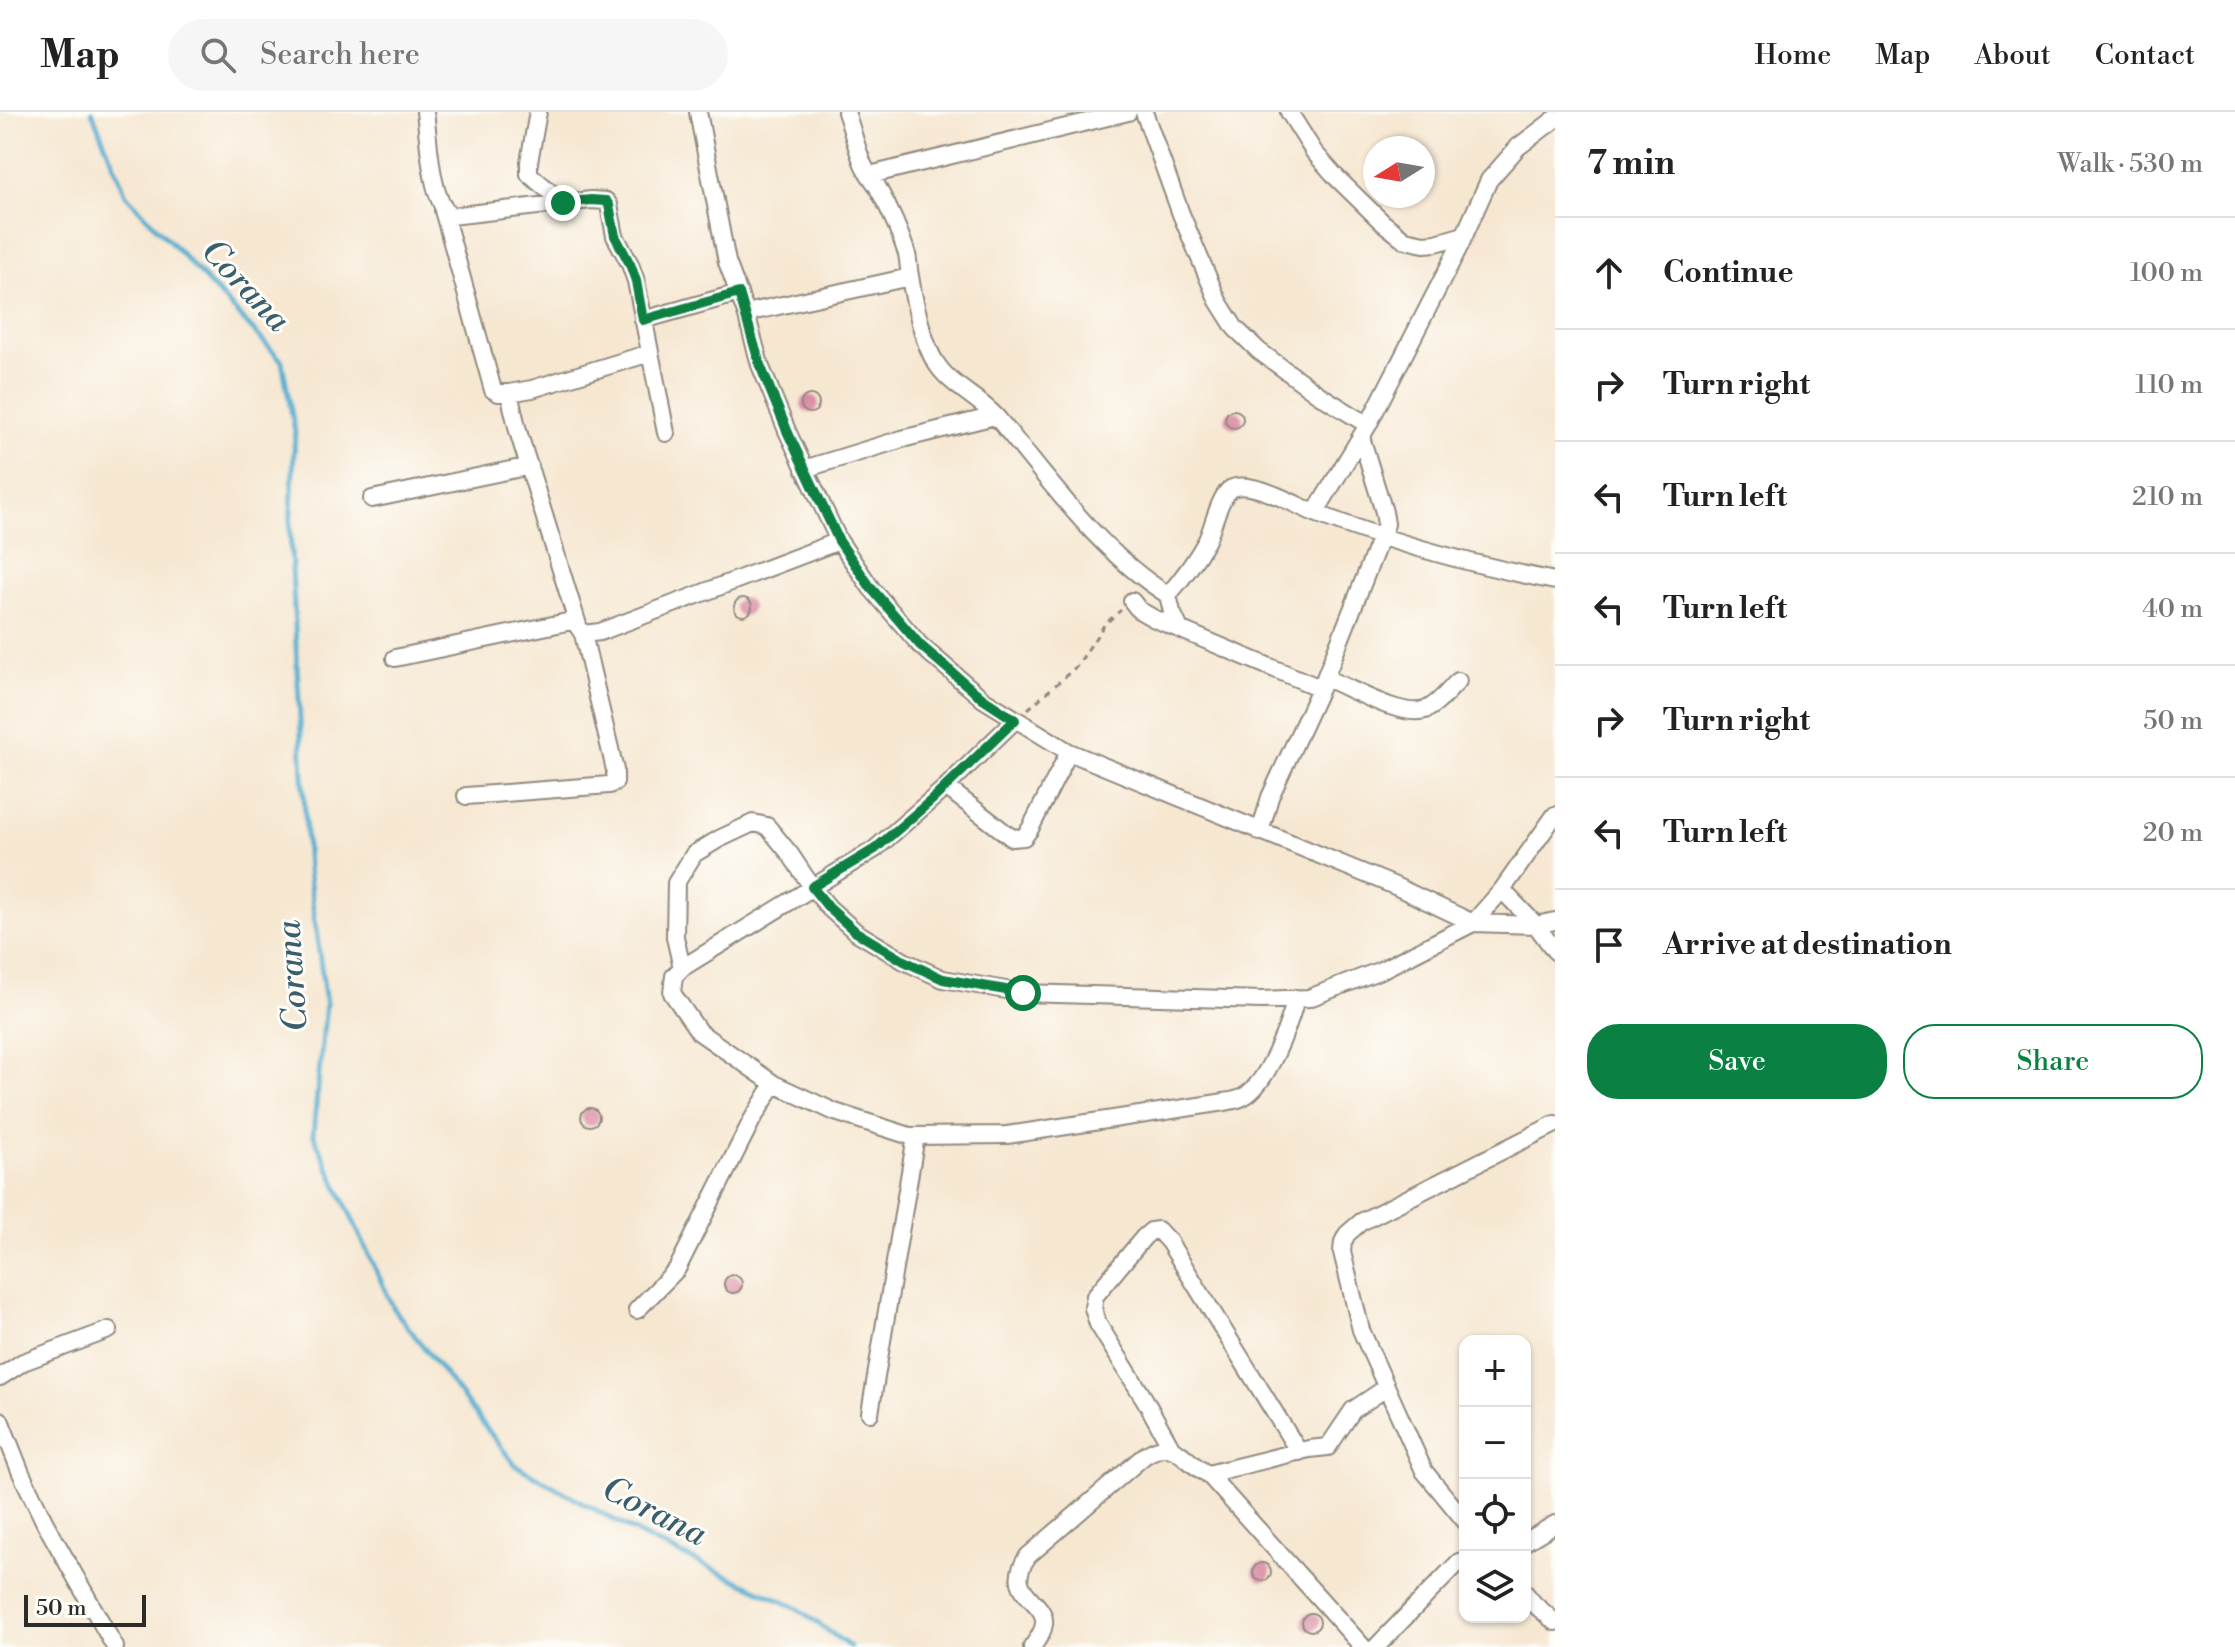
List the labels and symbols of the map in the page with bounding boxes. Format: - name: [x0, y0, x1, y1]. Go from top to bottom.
- north arrow: [1363, 136, 1435, 208]
- route end: [545, 185, 581, 221]
- water label: Corana: [192, 231, 299, 341]
- water label: Corana: [268, 919, 318, 1033]
- route start: [1005, 975, 1041, 1011]
- water label: Corana: [595, 1468, 713, 1556]
- scale bar: [24, 1591, 146, 1627]

